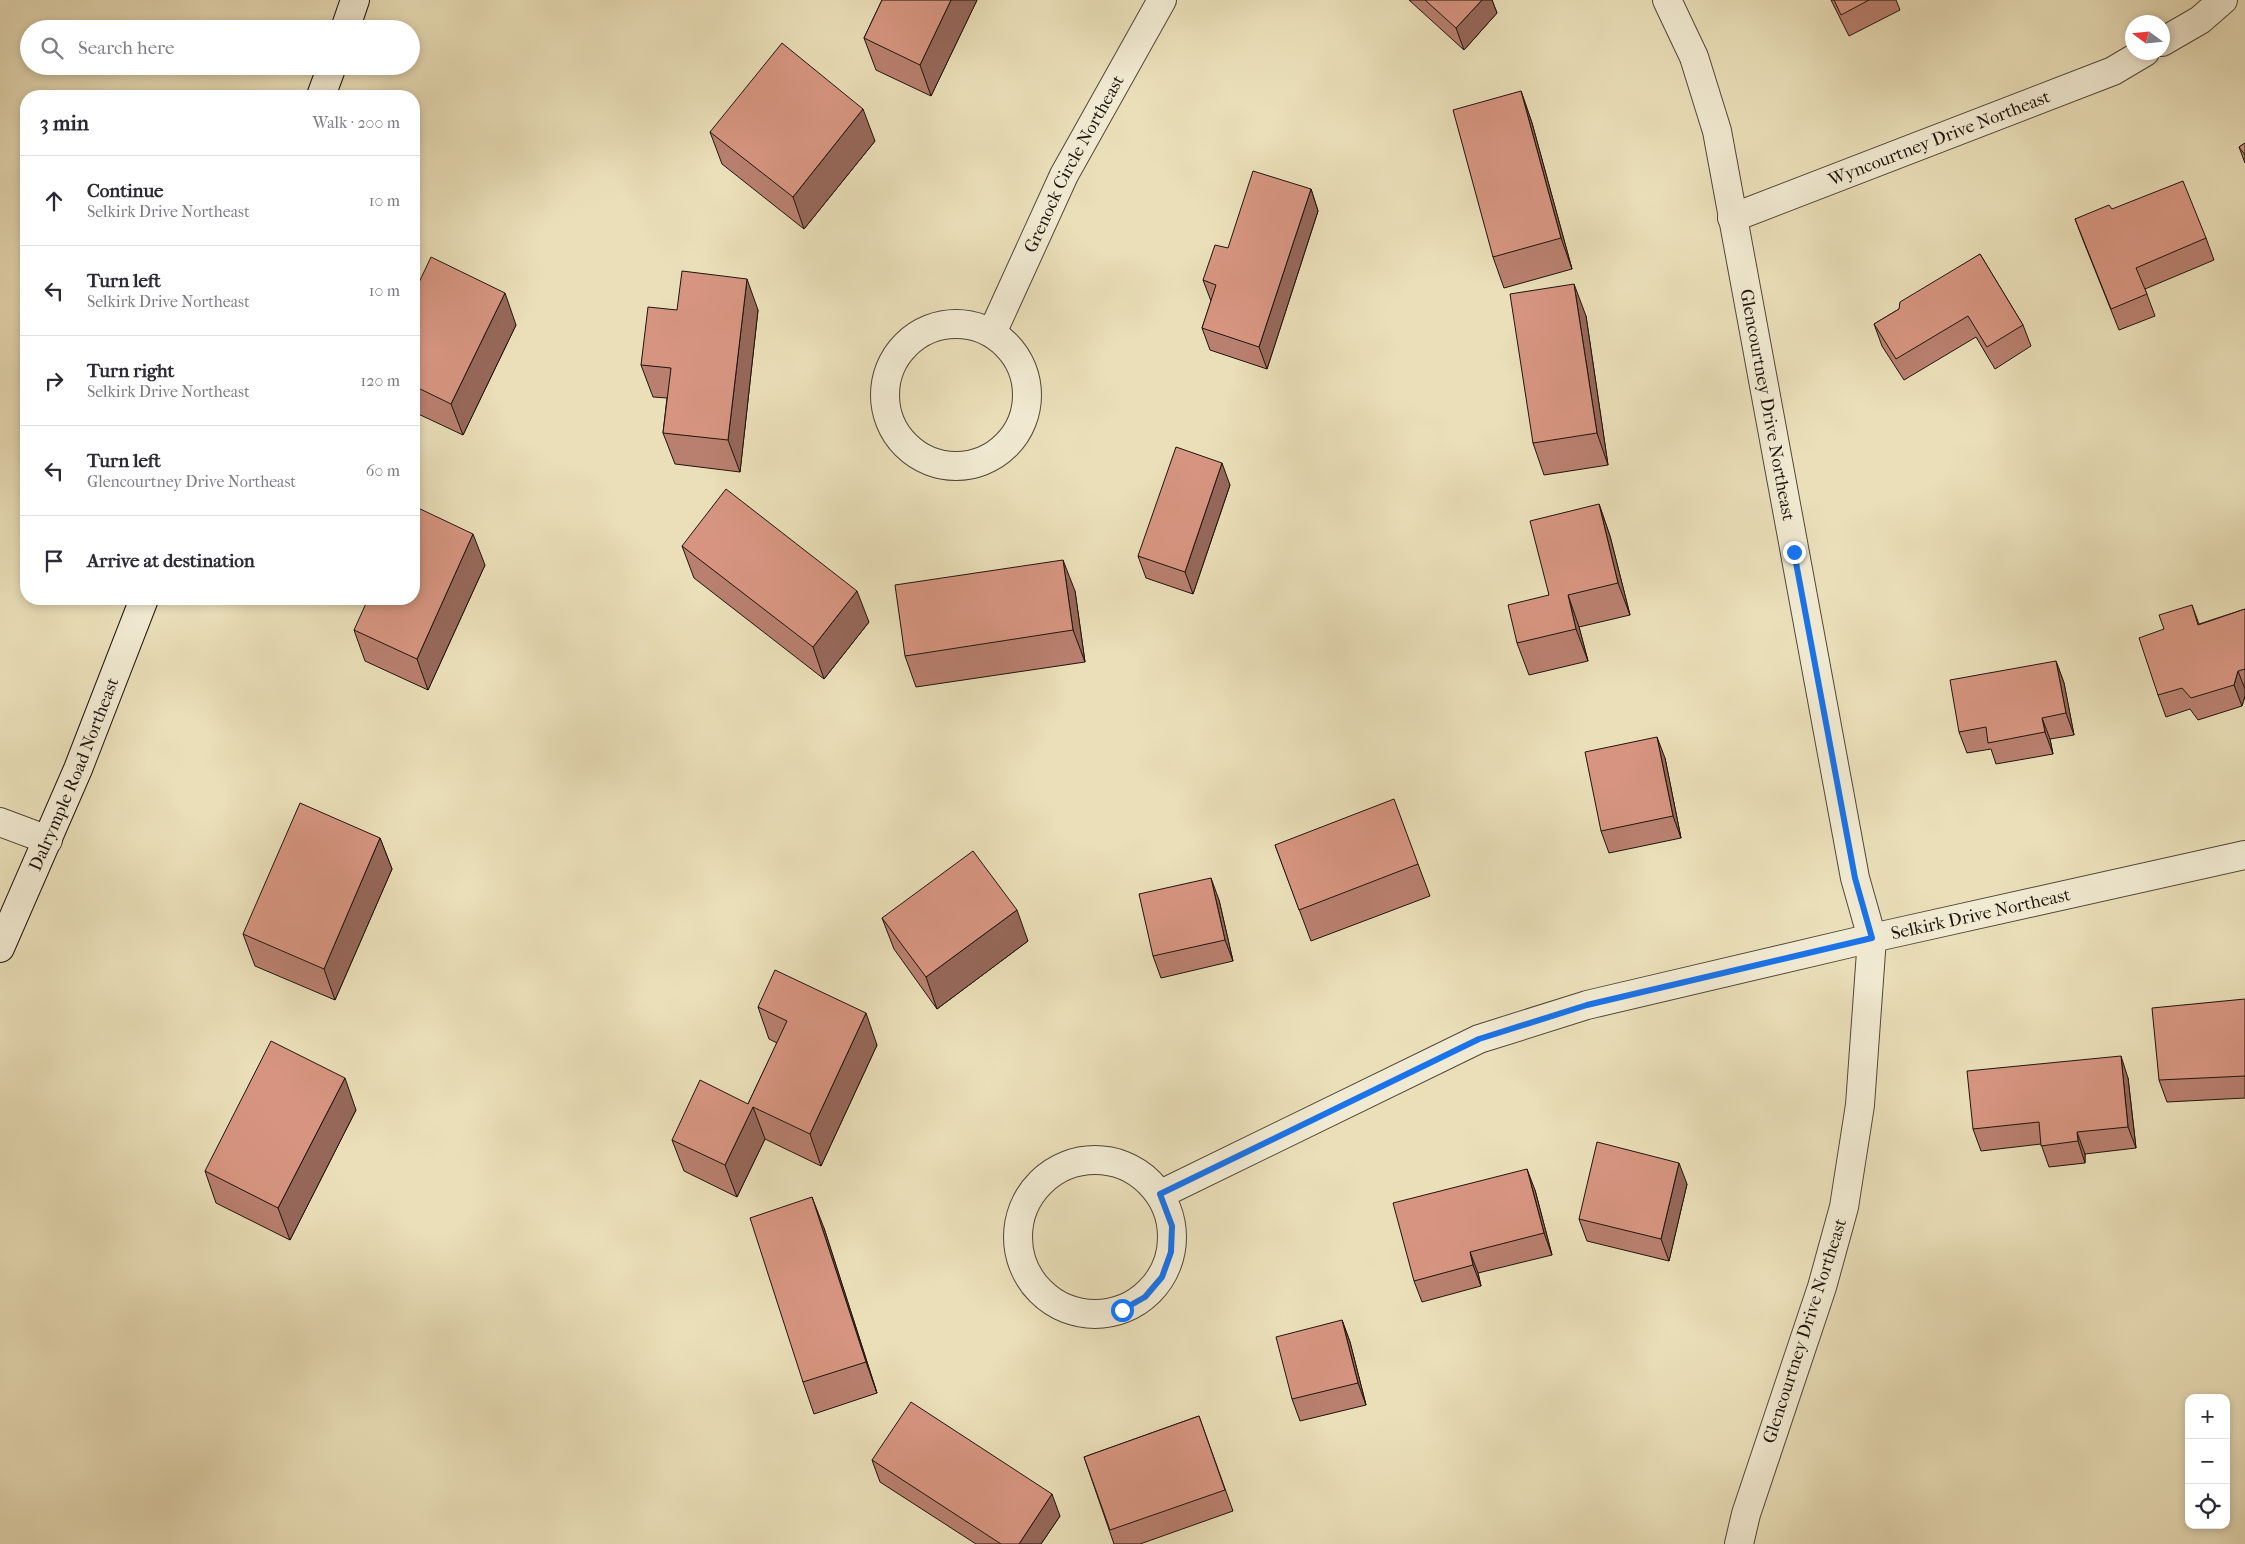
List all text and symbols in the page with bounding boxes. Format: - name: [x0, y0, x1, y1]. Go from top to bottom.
- north arrow: [2125, 15, 2170, 60]
- search box: [20, 20, 420, 75]
- icon: search: [38, 34, 66, 62]
- text: Search here: [78, 37, 174, 59]
- street label: Grenock Circle Northeast: [1020, 71, 1129, 256]
- street label: Wyncourtney Drive Northeast: [1824, 86, 2053, 191]
- text: 3 min: [40, 111, 89, 135]
- text: Walk · 200 m: [313, 113, 400, 132]
- text: Continue: [87, 180, 163, 202]
- icon: ahead: [40, 187, 68, 215]
- text: 10 m: [369, 191, 400, 210]
- text: Selkirk Drive Northeast: [87, 202, 250, 221]
- text: Turn left: [87, 270, 161, 292]
- icon: left: [40, 277, 68, 305]
- text: 10 m: [369, 281, 400, 300]
- street label: Glencourtney Drive Northeast: [1736, 287, 1799, 523]
- text: Selkirk Drive Northeast: [87, 292, 250, 311]
- text: Turn right: [87, 360, 174, 382]
- icon: right: [40, 367, 68, 395]
- text: 120 m: [361, 371, 400, 390]
- text: Selkirk Drive Northeast: [87, 382, 250, 401]
- text: Turn left: [87, 450, 161, 472]
- icon: left: [40, 457, 68, 485]
- text: 60 m: [366, 461, 400, 480]
- text: Glencourtney Drive Northeast: [87, 472, 296, 491]
- route end: [1783, 541, 1806, 564]
- icon: arrive: [40, 547, 68, 575]
- text: Arrive at destination: [87, 550, 255, 572]
- street label: Dalrymple Road Northeast: [24, 674, 123, 874]
- street label: Selkirk Drive Northeast: [1889, 884, 2073, 944]
- street label: Glencourtney Drive Northeast: [1759, 1215, 1852, 1446]
- route start: [1111, 1299, 1134, 1322]
- map controls: [2185, 1394, 2230, 1529]
- button: +: [2185, 1394, 2230, 1439]
- button: −: [2185, 1439, 2230, 1484]
- button: locate: [2185, 1484, 2230, 1529]

